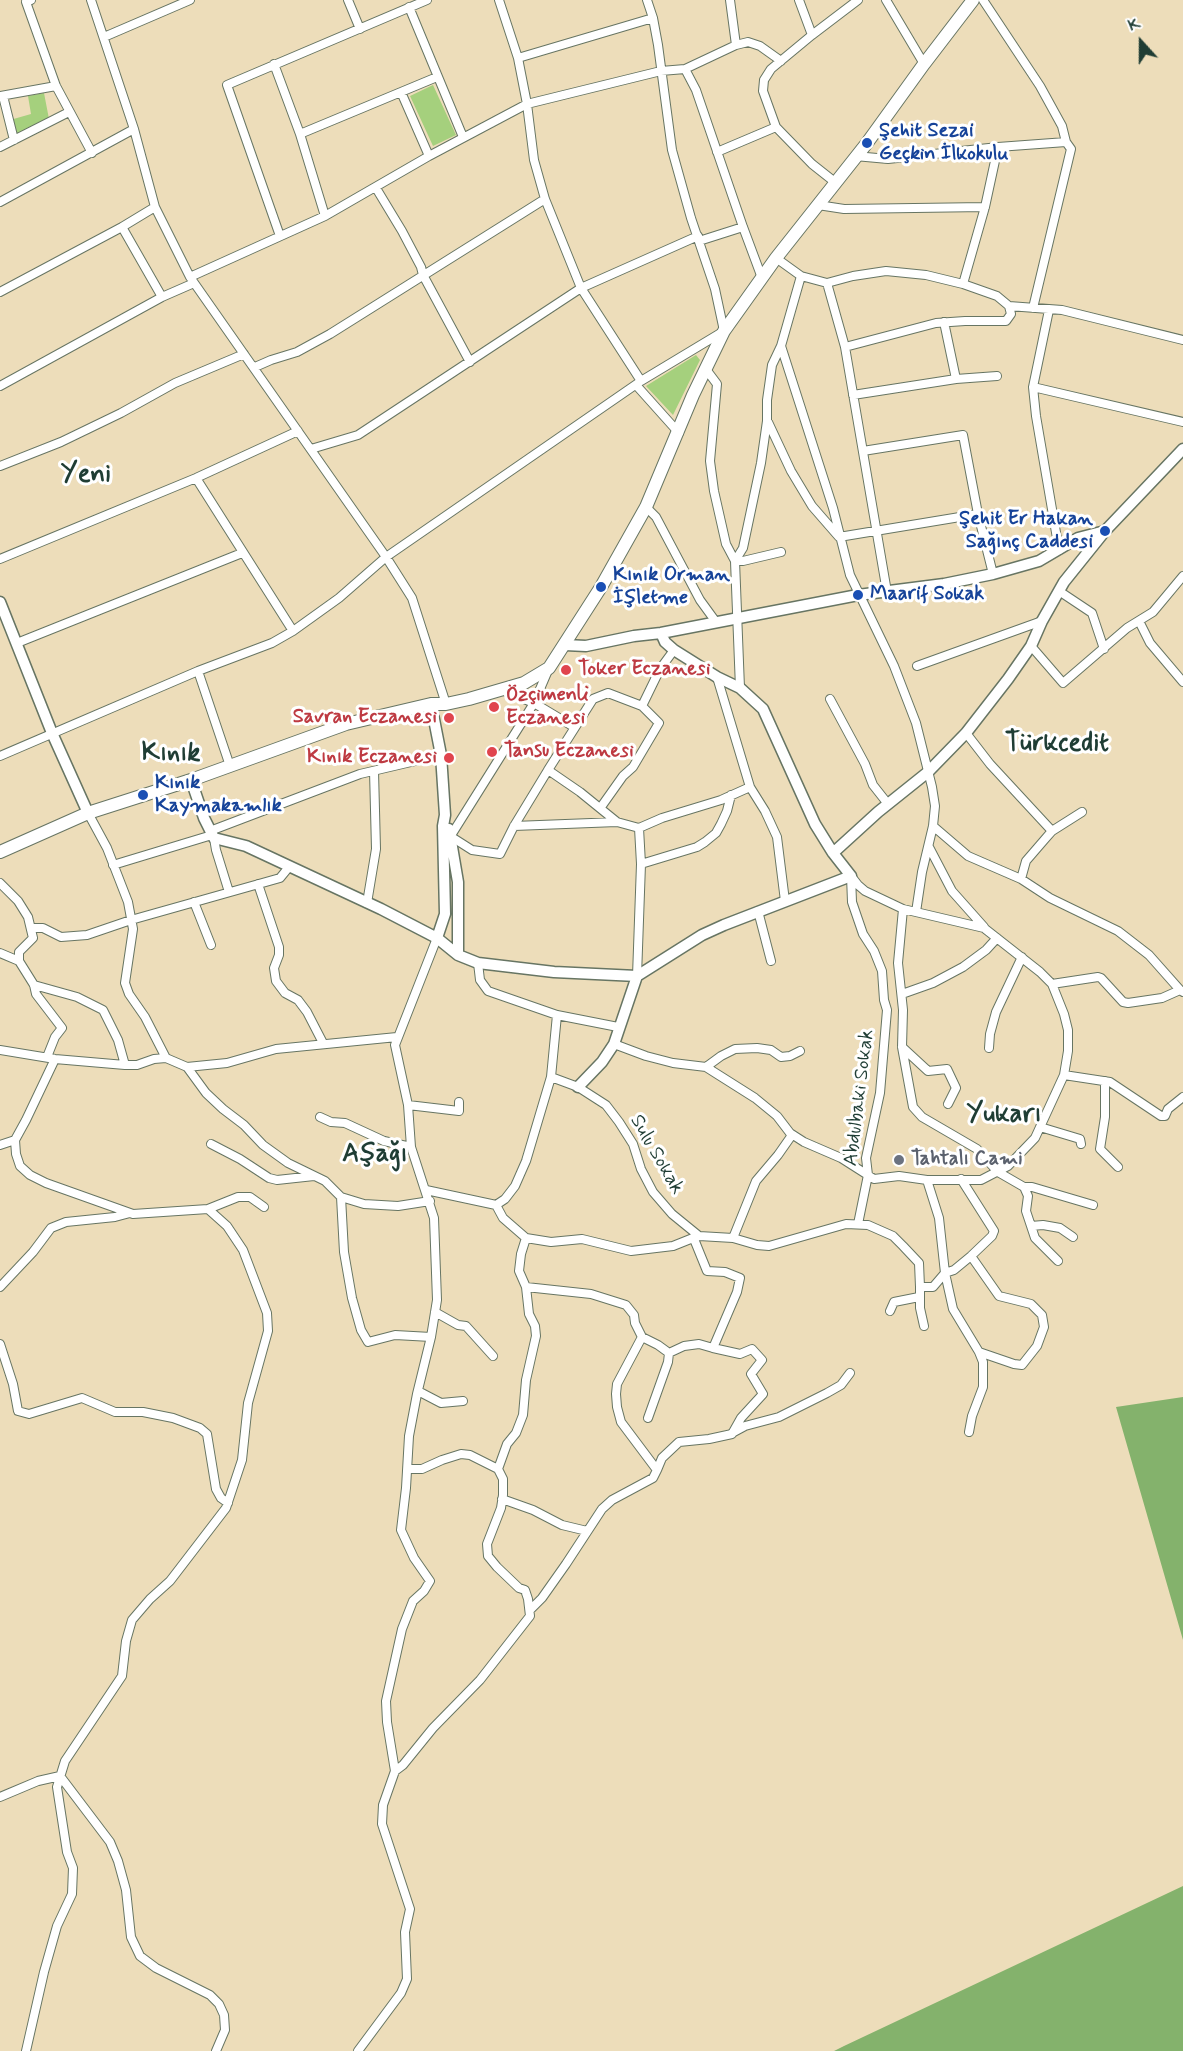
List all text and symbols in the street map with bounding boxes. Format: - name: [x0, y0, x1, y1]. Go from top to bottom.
- north arrow: [1111, 12, 1171, 72]
- text: K: [1125, 13, 1143, 37]
- place label: Şehit Sezai Geçkin İlkokulu: [879, 120, 1009, 167]
- marker: Şehit Sezai Geçkin İlkokulu: [860, 136, 874, 150]
- district label: Yeni: [61, 460, 111, 492]
- place label: Şehit Er Hakan Sağınç Caddesi: [959, 508, 1093, 555]
- marker: Şehit Er Hakan Sağınç Caddesi: [1098, 524, 1112, 538]
- place label: Kınık Orman İşletme: [613, 564, 730, 611]
- marker: Kınık Orman İşletme: [594, 580, 608, 594]
- place label: Maarif Sokak: [870, 583, 984, 607]
- marker: Maarif Sokak: [851, 588, 865, 602]
- place label: Toker Eczanesi: [578, 658, 710, 682]
- marker: Toker Eczanesi: [559, 663, 573, 677]
- place label: Özçimenli Eczanesi: [506, 684, 589, 731]
- marker: Özçimenli Eczanesi: [487, 700, 501, 714]
- place label: Savran Eczanesi: [293, 706, 437, 730]
- marker: Savran Eczanesi: [442, 711, 456, 725]
- district label: Türkcedit: [1005, 729, 1109, 761]
- district label: Kınık: [142, 739, 200, 771]
- place label: Tansu Eczanesi: [504, 740, 634, 764]
- marker: Tansu Eczanesi: [485, 745, 499, 759]
- place label: Kınık Eczanesi: [307, 746, 437, 770]
- marker: Kınık Eczanesi: [442, 751, 456, 765]
- place label: Kınık Kaymakamlık: [155, 772, 282, 819]
- marker: Kınık Kaymakamlık: [136, 788, 150, 802]
- street label: Abdulbaki Sokak: [840, 1028, 880, 1168]
- district label: Yukarı: [966, 1100, 1042, 1132]
- street label: Sulu Sokak: [624, 1111, 688, 1199]
- district label: Aşağı: [342, 1140, 408, 1172]
- place label: Tahtalı Cami: [911, 1148, 1023, 1172]
- marker: Tahtalı Cami: [892, 1153, 906, 1167]

